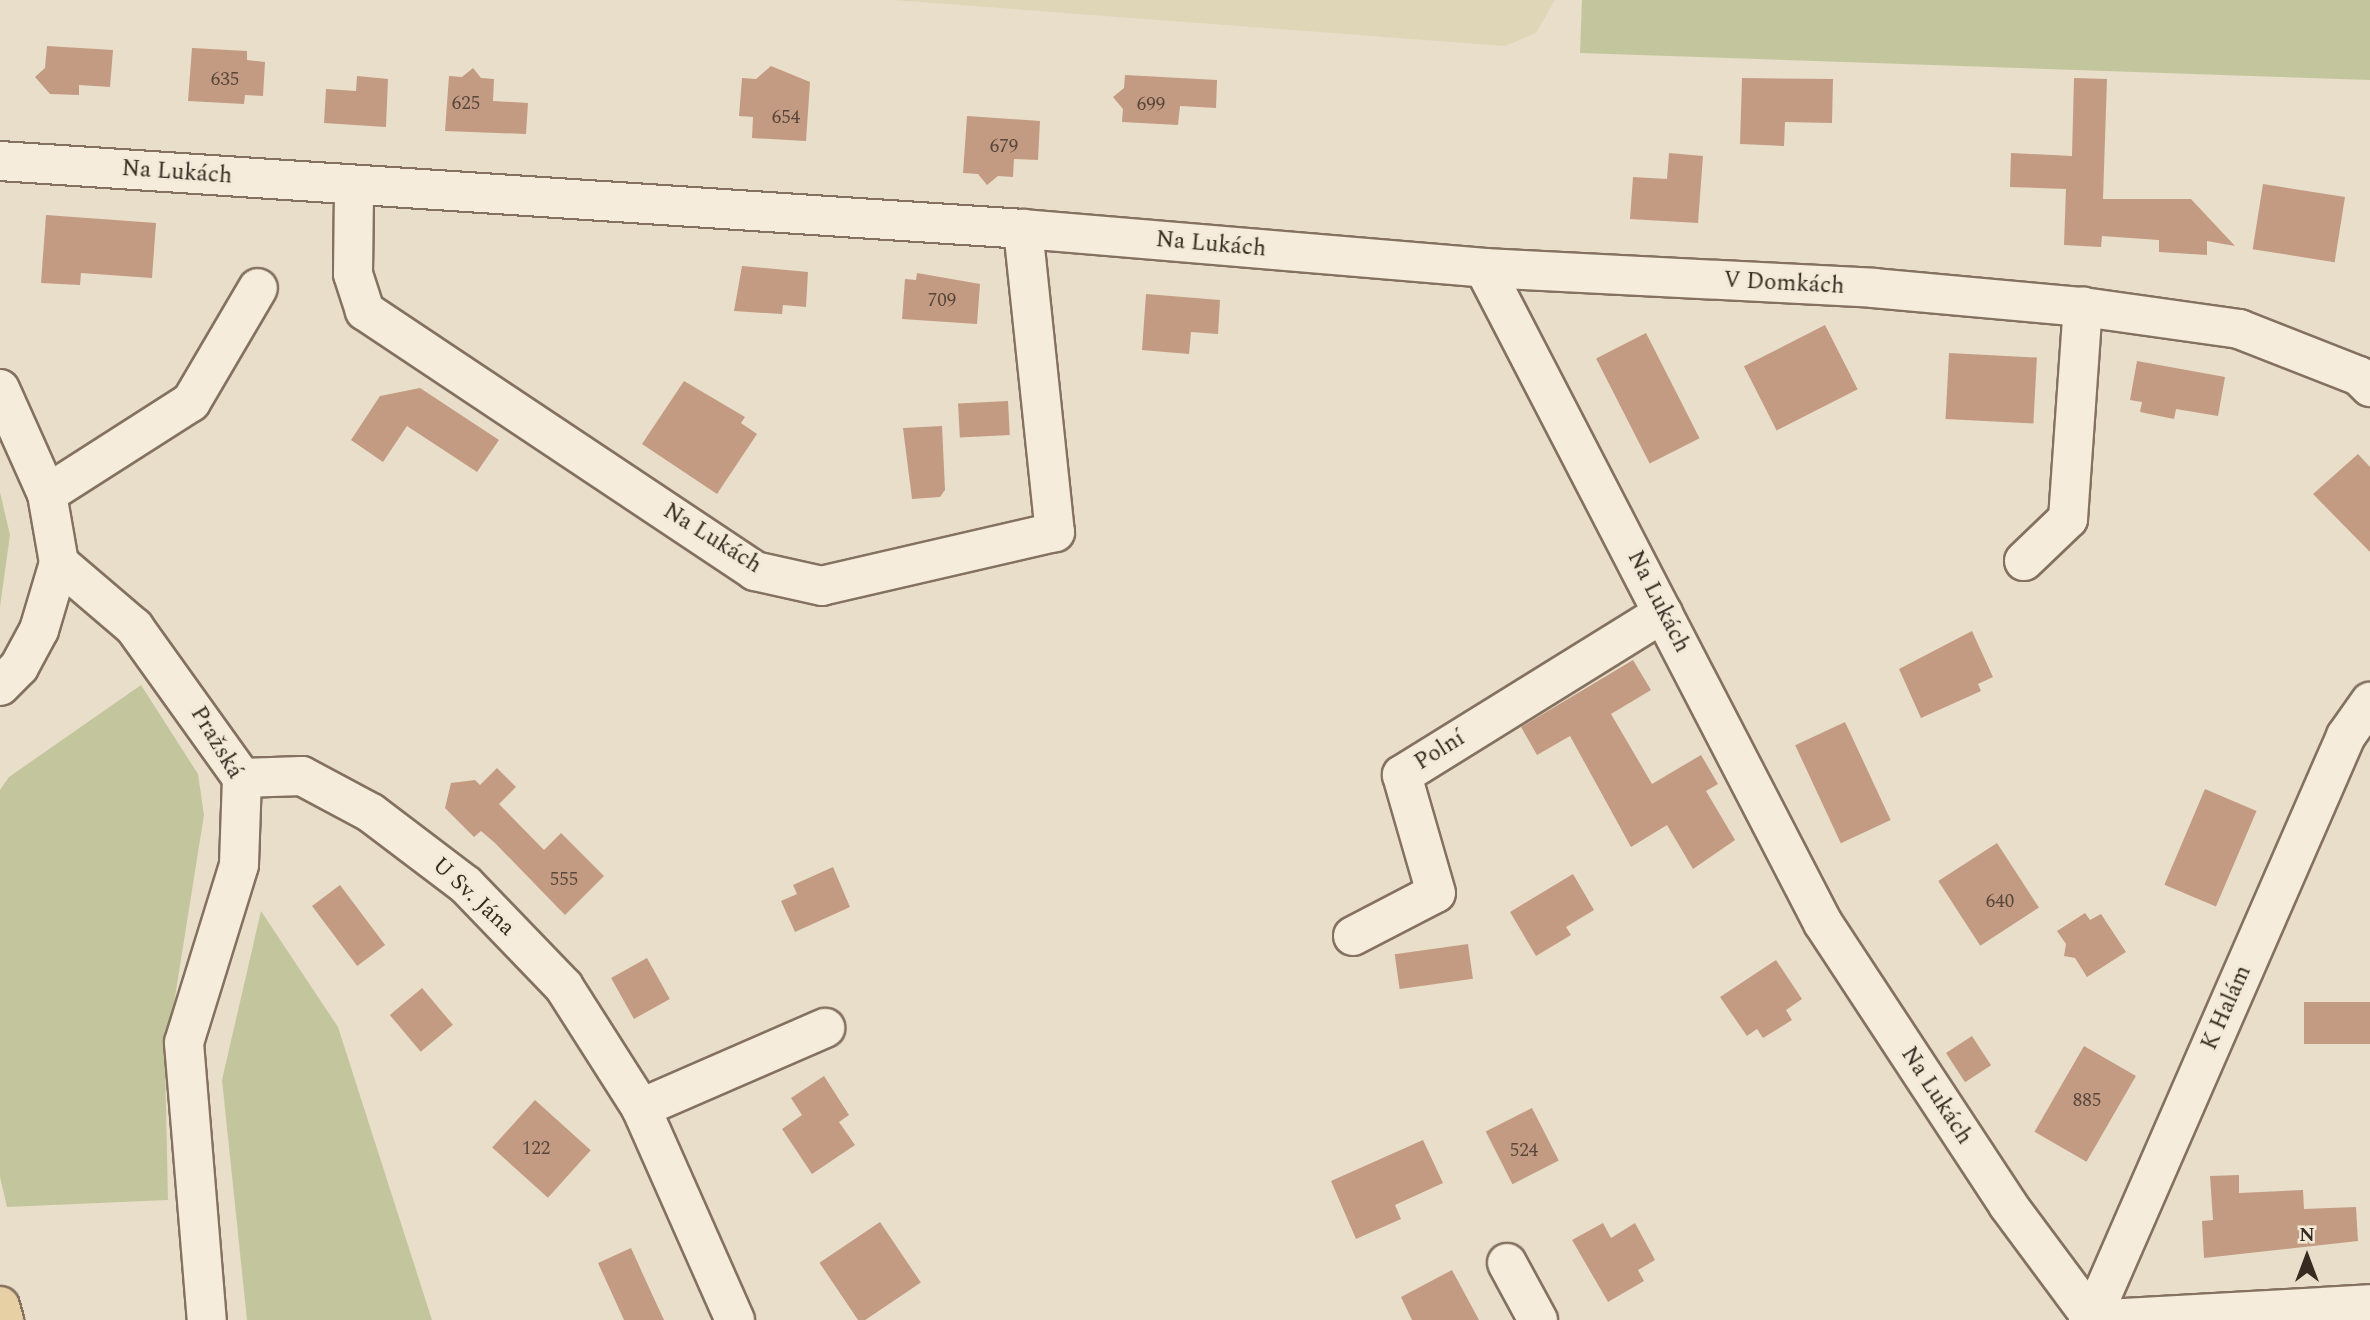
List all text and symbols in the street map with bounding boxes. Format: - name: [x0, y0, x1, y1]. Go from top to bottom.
- house number: 635: [211, 69, 239, 91]
- house number: 625: [452, 93, 480, 115]
- house number: 699: [1137, 94, 1165, 116]
- house number: 654: [772, 107, 800, 129]
- house number: 679: [990, 136, 1018, 158]
- street label: Na Lukách: [121, 155, 233, 191]
- street label: Na Lukách: [1155, 226, 1267, 264]
- street label: V Domkách: [1723, 267, 1845, 301]
- house number: 709: [928, 290, 956, 312]
- street label: Na Lukách: [658, 498, 766, 580]
- street label: Na Lukách: [1621, 546, 1695, 658]
- street label: Pražská: [184, 702, 248, 784]
- street label: Polní: [1410, 725, 1470, 777]
- street label: U Sv. Jána: [426, 852, 520, 942]
- house number: 555: [550, 869, 578, 891]
- house number: 640: [1986, 891, 2014, 913]
- street label: K Halám: [2196, 961, 2258, 1055]
- street label: Na Lukách: [1894, 1042, 1978, 1150]
- house number: 885: [2073, 1090, 2101, 1112]
- house number: 122: [522, 1138, 550, 1160]
- house number: 524: [1510, 1140, 1538, 1162]
- text: N: [2299, 1221, 2315, 1250]
- north arrow: [2272, 1222, 2342, 1292]

